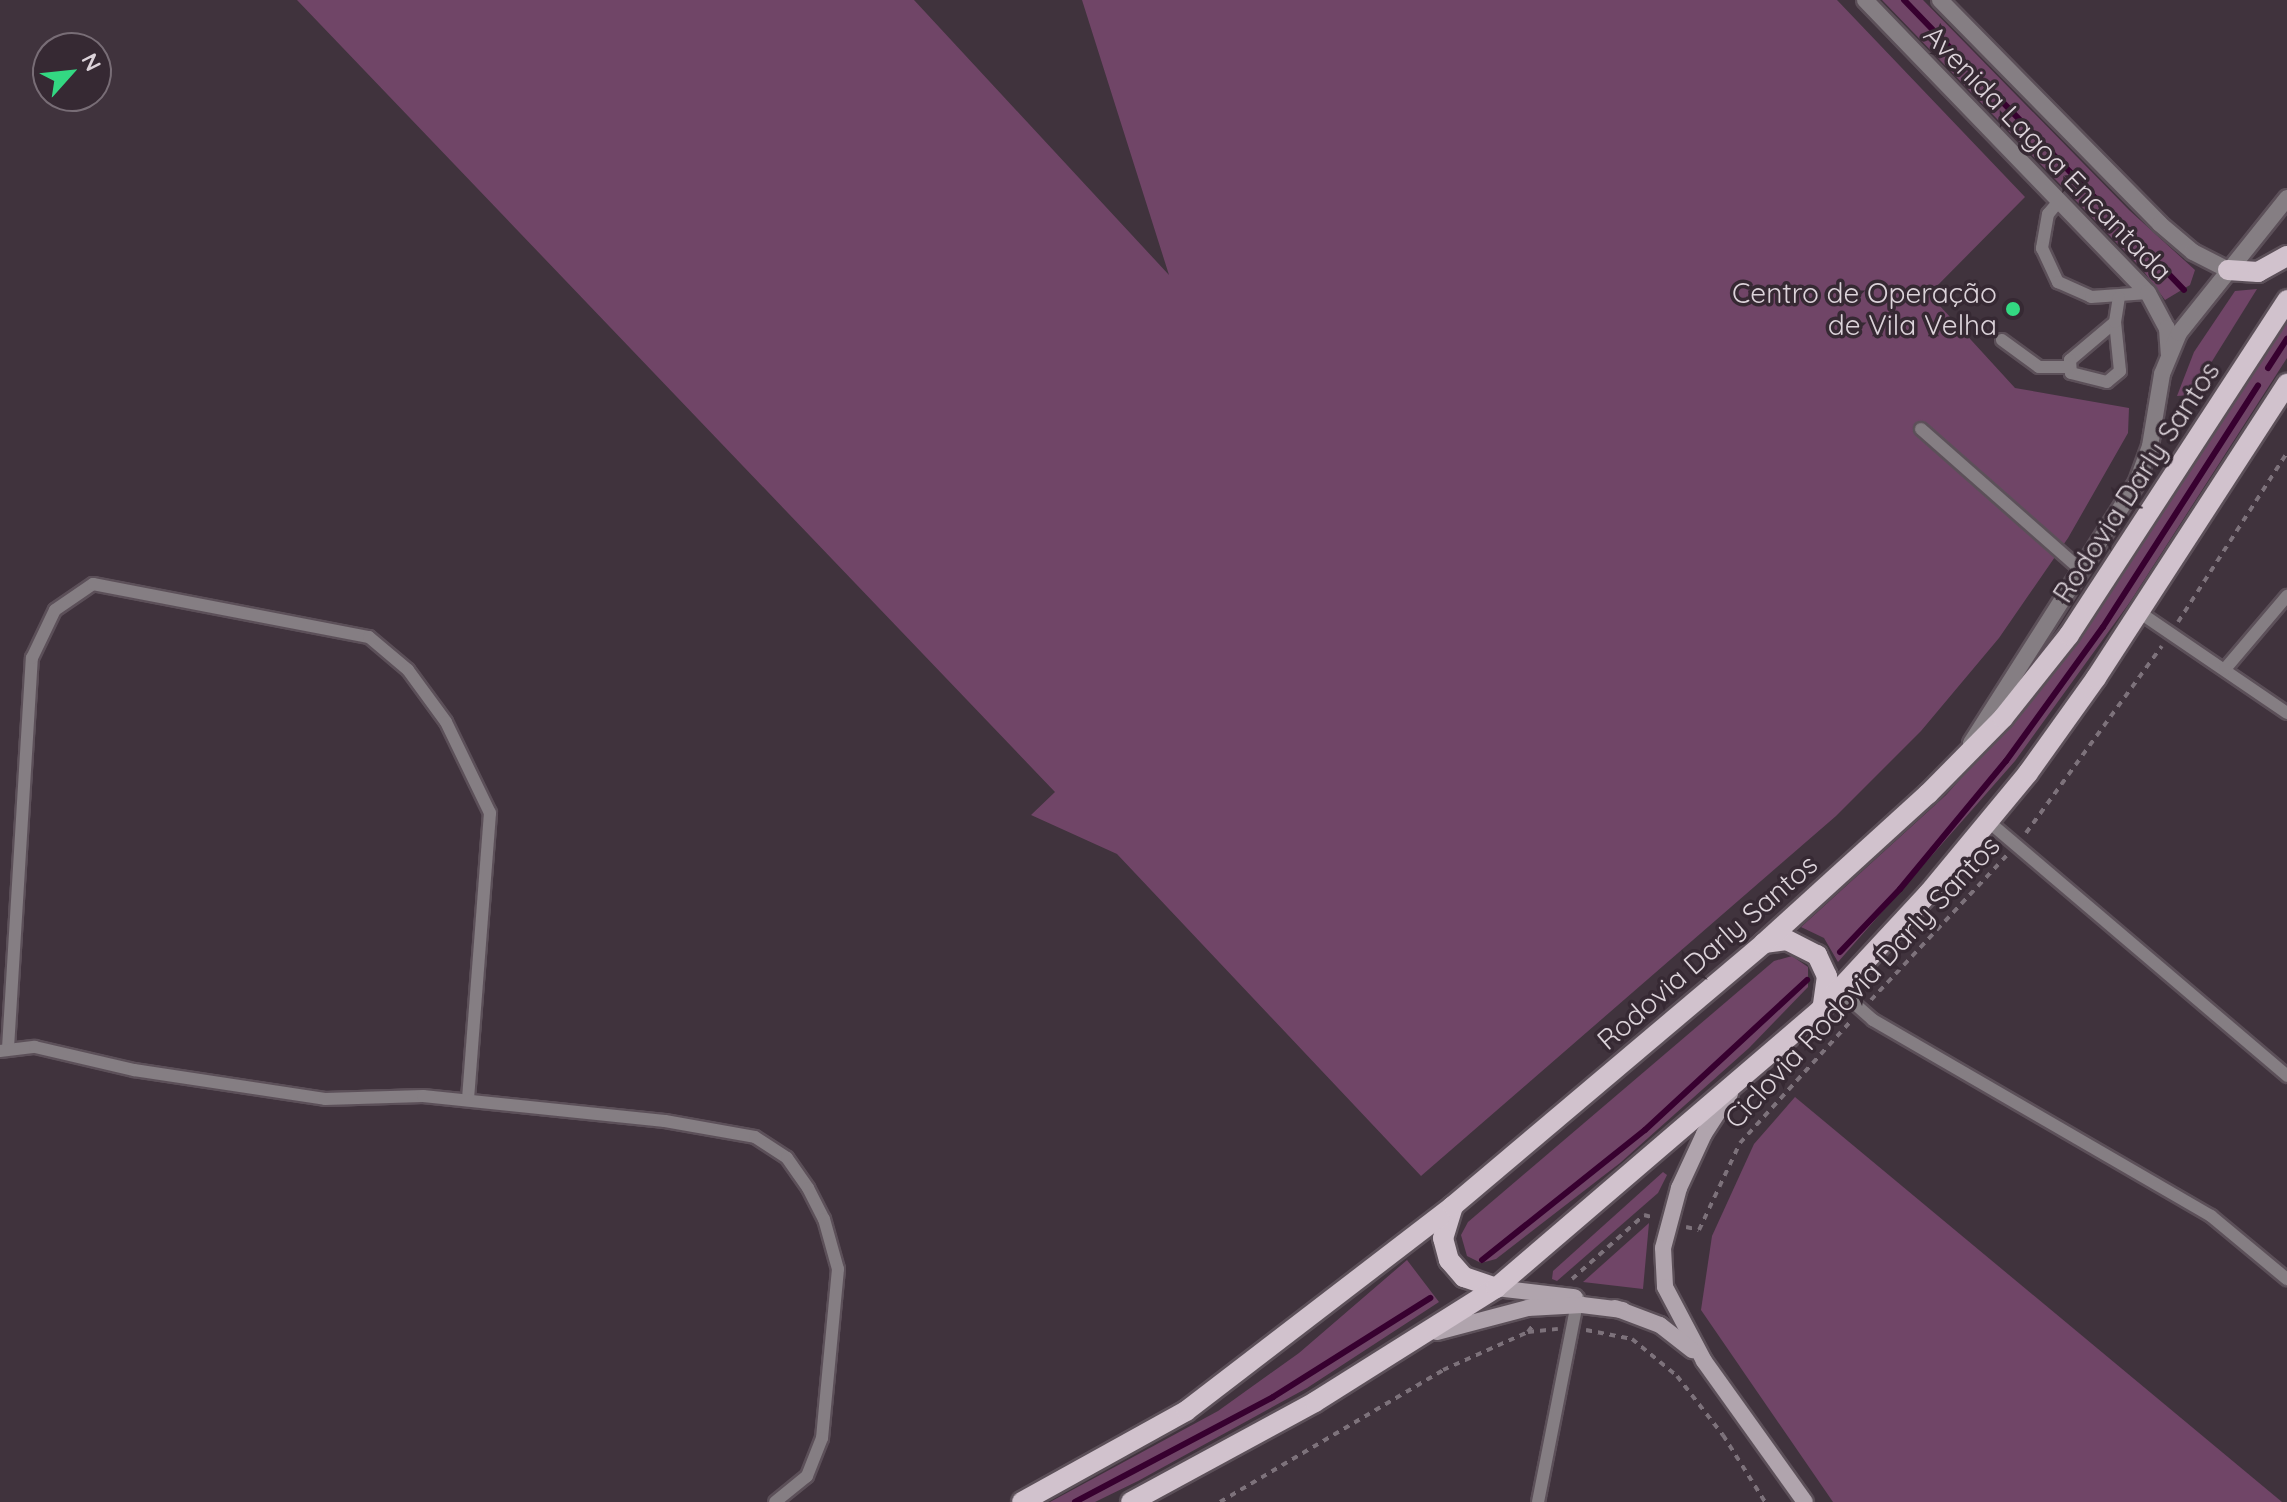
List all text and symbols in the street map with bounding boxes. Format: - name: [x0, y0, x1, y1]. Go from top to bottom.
- street label: Avenida Lagoa Encantada: [1917, 18, 2179, 288]
- north arrow: [32, 32, 112, 112]
- text: N: [75, 48, 108, 76]
- place label: Centro de Operação de Vila Velha: [1732, 276, 1997, 342]
- marker: Centro de Operação de Vila Velha: [2004, 300, 2022, 318]
- street label: Rodovia Darly Santos: [2046, 355, 2226, 609]
- street label: Ciclovia Rodovia Darly Santos: [1718, 829, 2006, 1135]
- street label: Rodovia Darly Santos: [1590, 847, 1824, 1057]

